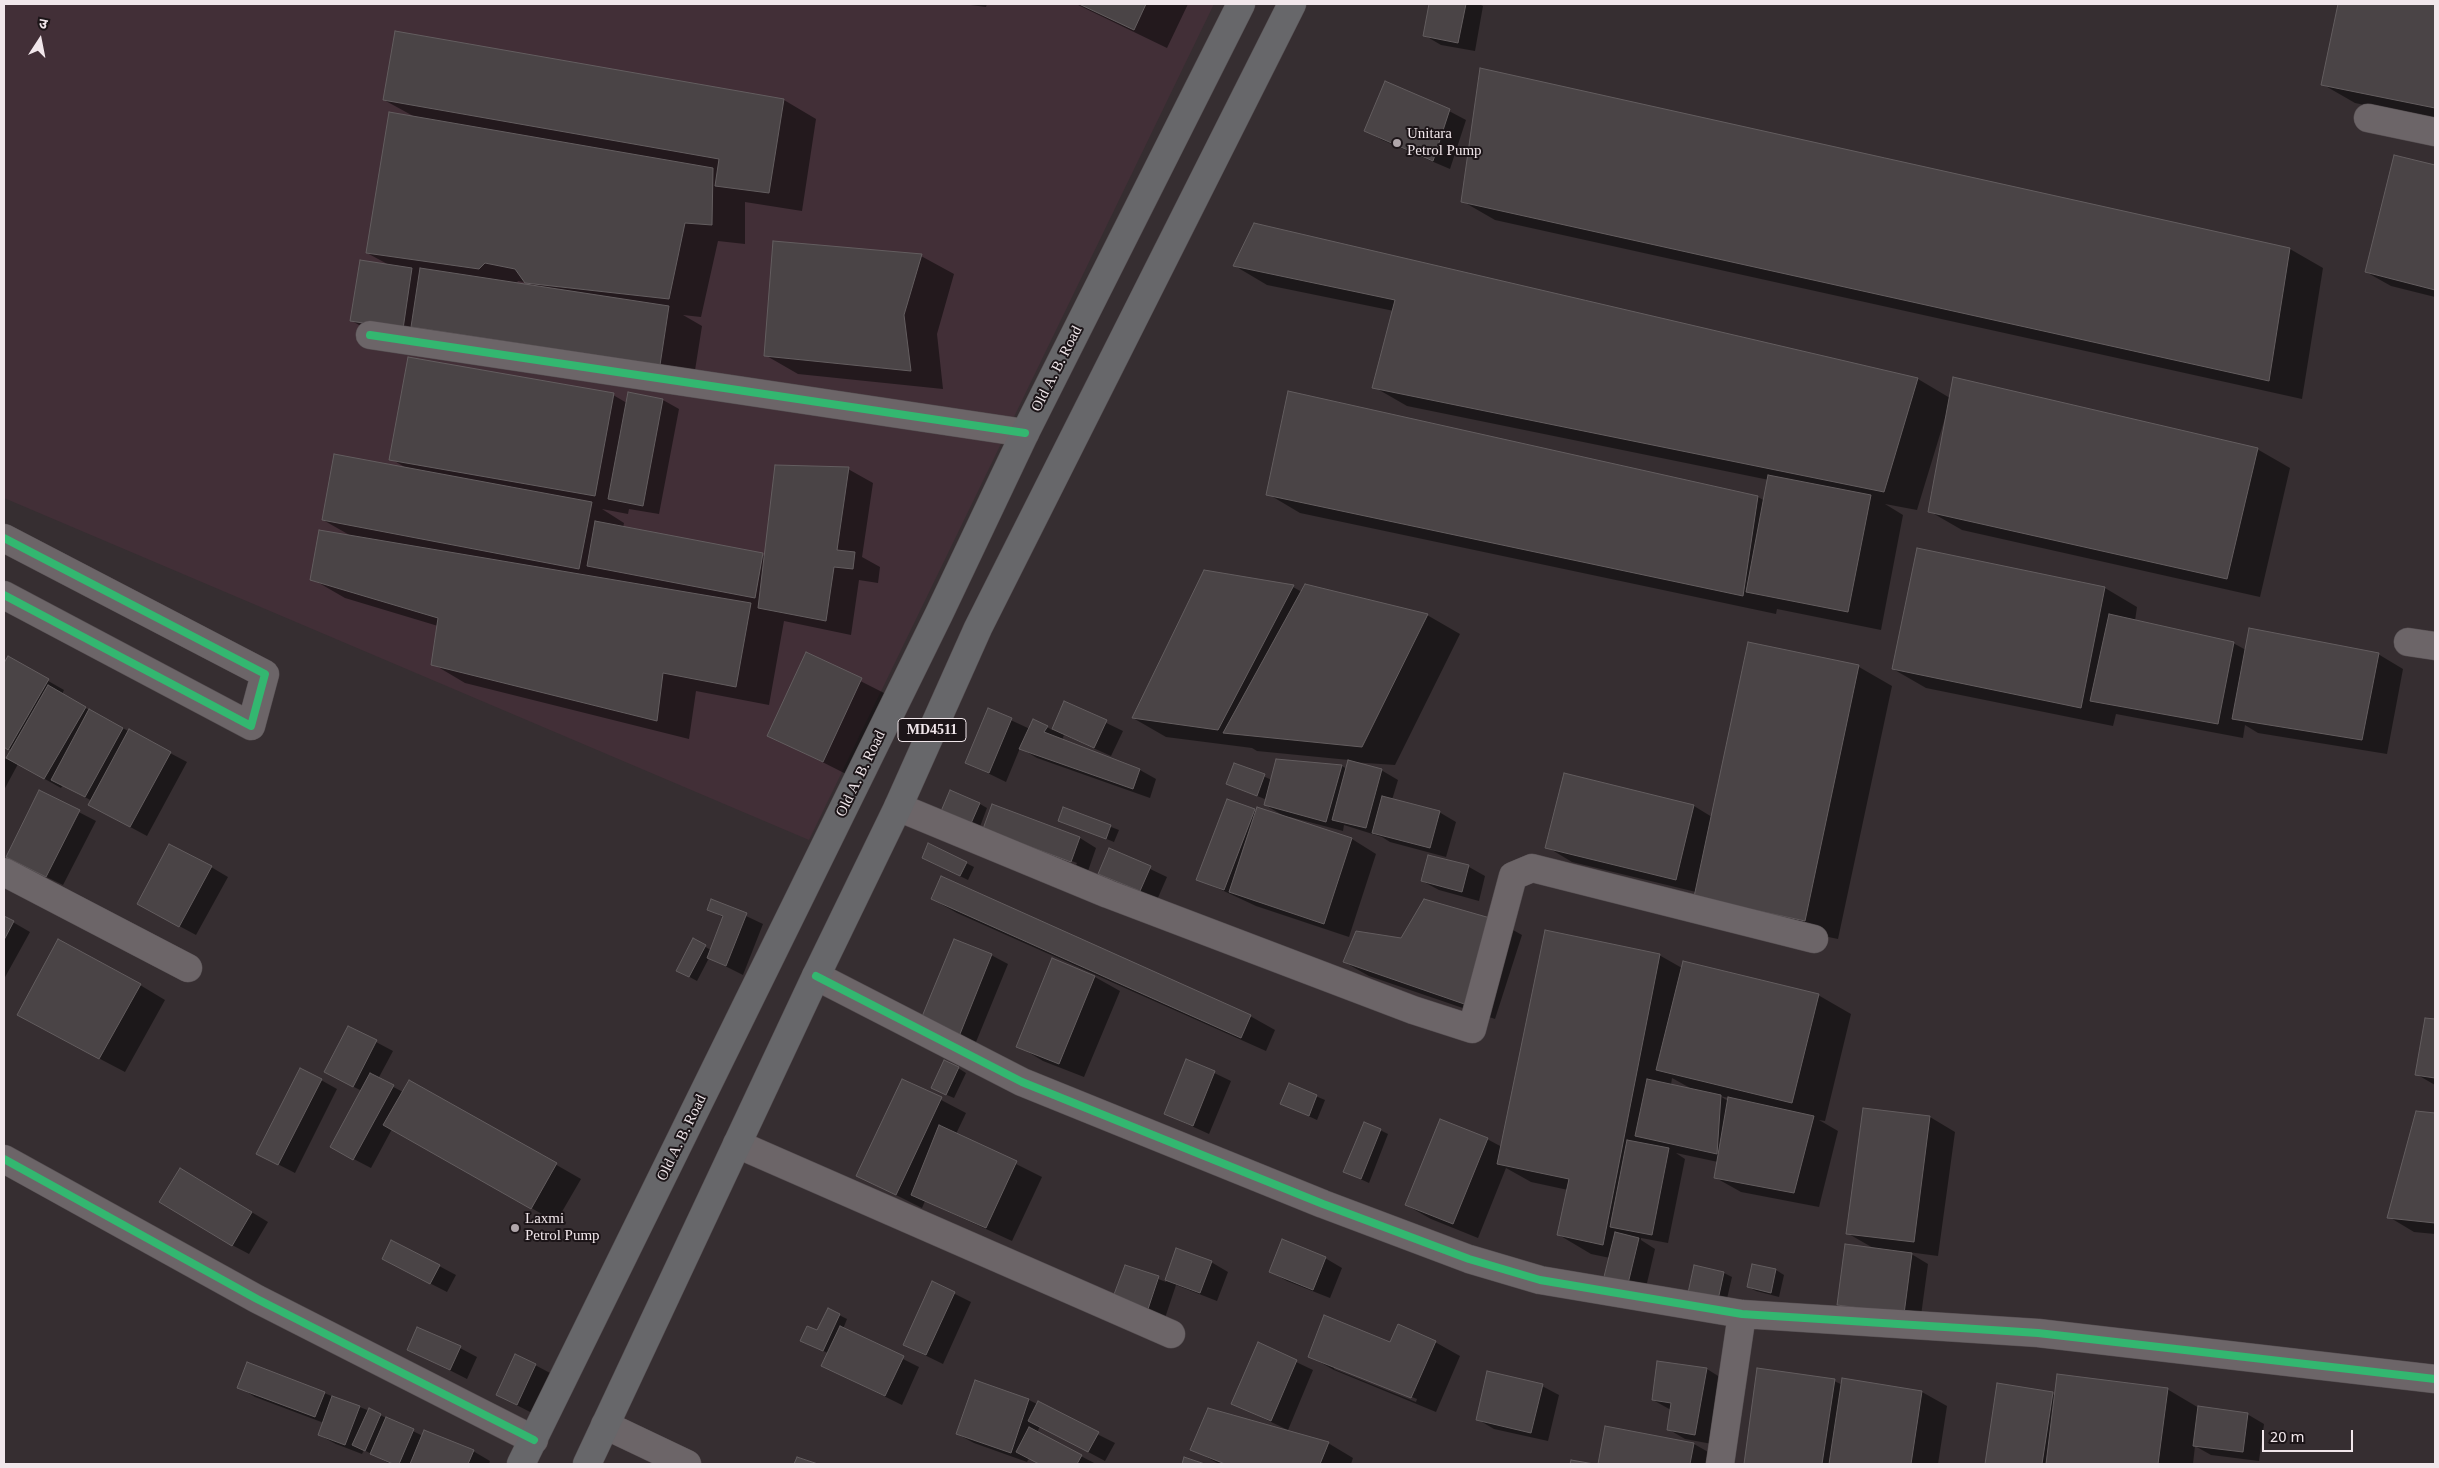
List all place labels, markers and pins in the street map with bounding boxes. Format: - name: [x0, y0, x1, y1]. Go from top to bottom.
- place label: Unitara Petrol Pump: [1407, 125, 1494, 160]
- marker: Unitara Petrol Pump: [1391, 137, 1403, 149]
- place label: Laxmi Petrol Pump: [525, 1210, 612, 1245]
- marker: Laxmi Petrol Pump: [509, 1222, 521, 1234]

